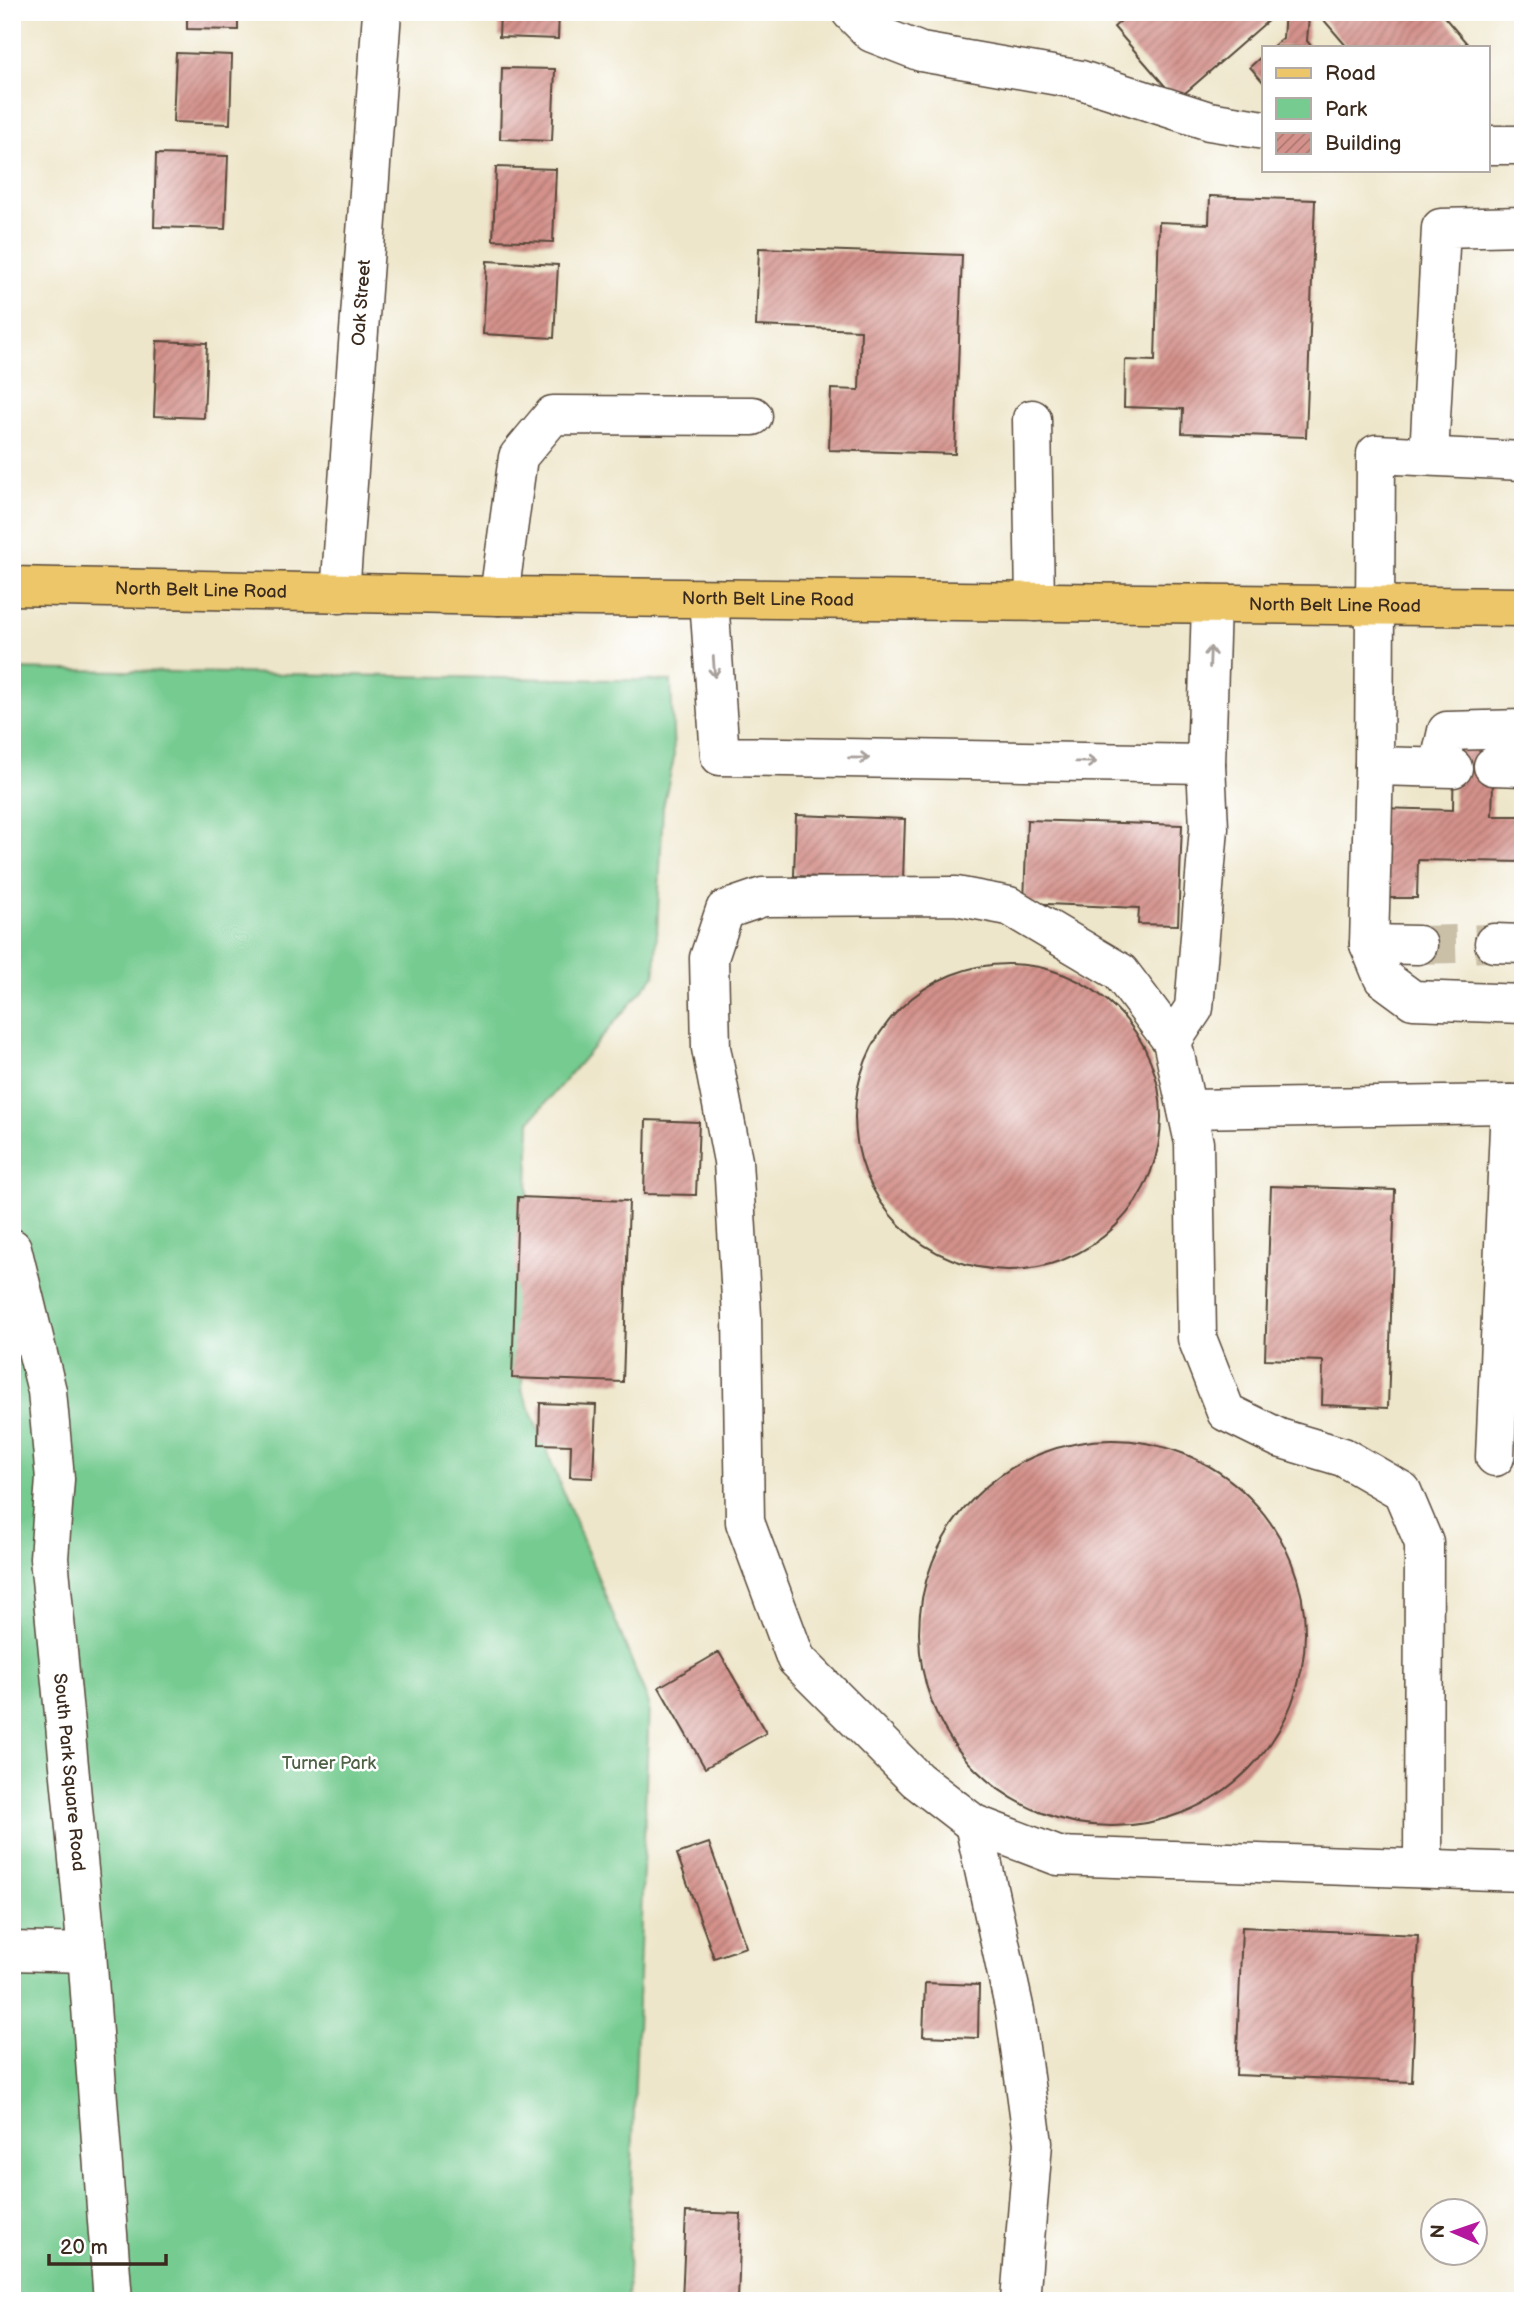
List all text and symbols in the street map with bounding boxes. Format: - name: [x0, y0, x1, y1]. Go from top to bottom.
- legend: [1262, 46, 1490, 172]
- text: Road: [1325, 61, 1376, 86]
- text: Park: [1325, 97, 1368, 122]
- text: Building: [1325, 131, 1401, 156]
- street label: Oak Street: [347, 258, 375, 347]
- street label: North Belt Line Road: [115, 578, 287, 602]
- street label: North Belt Line Road: [682, 587, 854, 610]
- street label: North Belt Line Road: [1249, 594, 1421, 616]
- one-way arrow: [1203, 645, 1216, 668]
- one-way arrow: [708, 655, 721, 678]
- one-way arrow: [847, 751, 870, 765]
- one-way arrow: [1075, 755, 1098, 769]
- street label: South Park Square Road: [50, 1672, 90, 1872]
- park label: Turner Park: [282, 1753, 376, 1774]
- north arrow: [1420, 2198, 1490, 2268]
- scale bar: [49, 2222, 166, 2266]
- text: N: [1427, 2224, 1450, 2239]
- text: 20 m: [60, 2235, 108, 2260]

